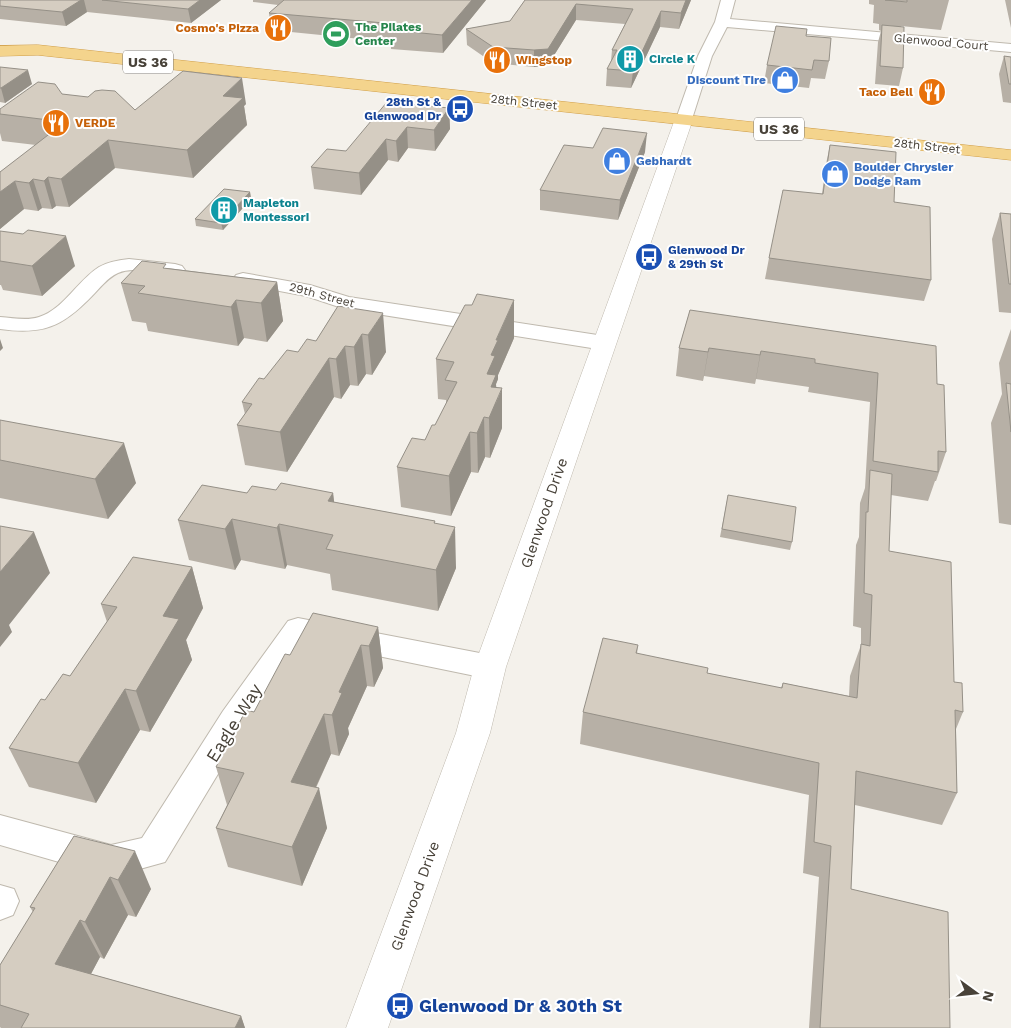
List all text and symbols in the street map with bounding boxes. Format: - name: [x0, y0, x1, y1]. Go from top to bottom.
- restaurant icon: Cosmo's Pizza: [263, 13, 293, 43]
- sports icon: The Pilates Center: [321, 19, 351, 49]
- place label: The Pilates Center: [355, 20, 422, 48]
- place label: Cosmo's Pizza: [175, 21, 259, 35]
- street label: Glenwood Court: [893, 31, 989, 53]
- building icon: Circle K: [615, 44, 645, 74]
- restaurant icon: Wingstop: [482, 45, 512, 75]
- road number: US 36: [123, 51, 173, 74]
- place label: Circle K: [649, 52, 696, 66]
- place label: Wingstop: [516, 53, 572, 67]
- shop icon: Discount Tire: [770, 65, 800, 95]
- place label: Discount Tire: [687, 73, 766, 87]
- restaurant icon: Taco Bell: [917, 77, 947, 107]
- place label: Taco Bell: [859, 85, 913, 99]
- street label: 28th Street: [490, 92, 558, 112]
- bus stop icon: 28th St & Glenwood Dr: [445, 94, 475, 124]
- place label: 28th St & Glenwood Dr: [364, 95, 442, 123]
- restaurant icon: VERDE: [41, 108, 71, 138]
- place label: VERDE: [75, 116, 116, 130]
- road number: US 36: [754, 118, 804, 140]
- street label: 28th Street: [893, 136, 961, 156]
- shop icon: Gebhardt: [602, 146, 632, 176]
- place label: Gebhardt: [636, 154, 692, 168]
- shop icon: Boulder Chrysler Dodge Ram: [820, 159, 850, 189]
- place label: Boulder Chrysler Dodge Ram: [854, 160, 954, 188]
- building icon: Mapleton Montessori: [209, 195, 239, 225]
- place label: Mapleton Montessori: [243, 196, 309, 224]
- bus stop icon: Glenwood Dr & 29th St: [634, 242, 664, 272]
- place label: Glenwood Dr & 29th St: [668, 243, 746, 271]
- street label: 29th Street: [288, 280, 356, 310]
- street label: Glenwood Drive: [517, 456, 571, 570]
- street label: Eagle Way: [201, 679, 266, 766]
- street label: Glenwood Drive: [387, 839, 443, 953]
- north arrow: [951, 968, 1001, 1018]
- text: N: [979, 989, 998, 1003]
- bus stop icon: Glenwood Dr & 30th St: [385, 991, 415, 1021]
- place label: Glenwood Dr & 30th St: [419, 995, 622, 1016]

